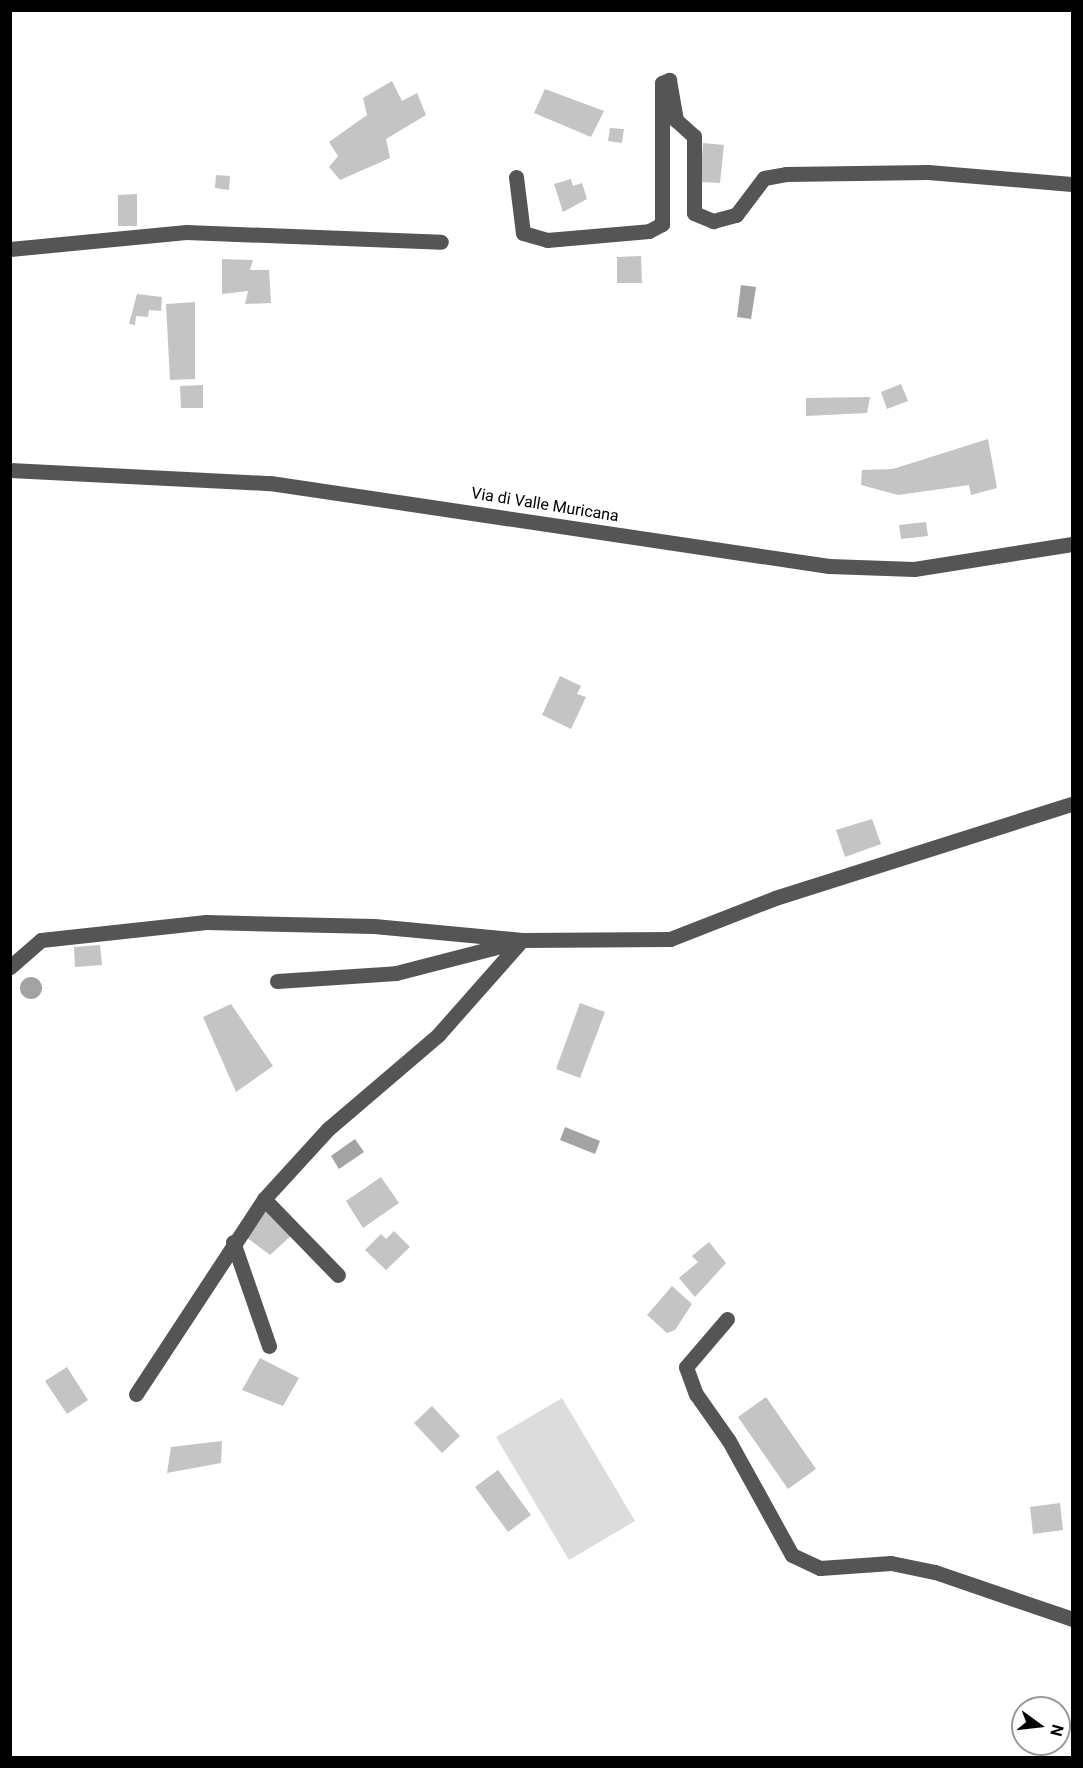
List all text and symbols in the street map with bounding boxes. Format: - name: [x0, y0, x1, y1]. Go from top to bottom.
- street label: Via di Valle Muricana: [470, 484, 620, 526]
- north arrow: [1011, 1696, 1071, 1756]
- text: N: [1046, 1722, 1068, 1738]

